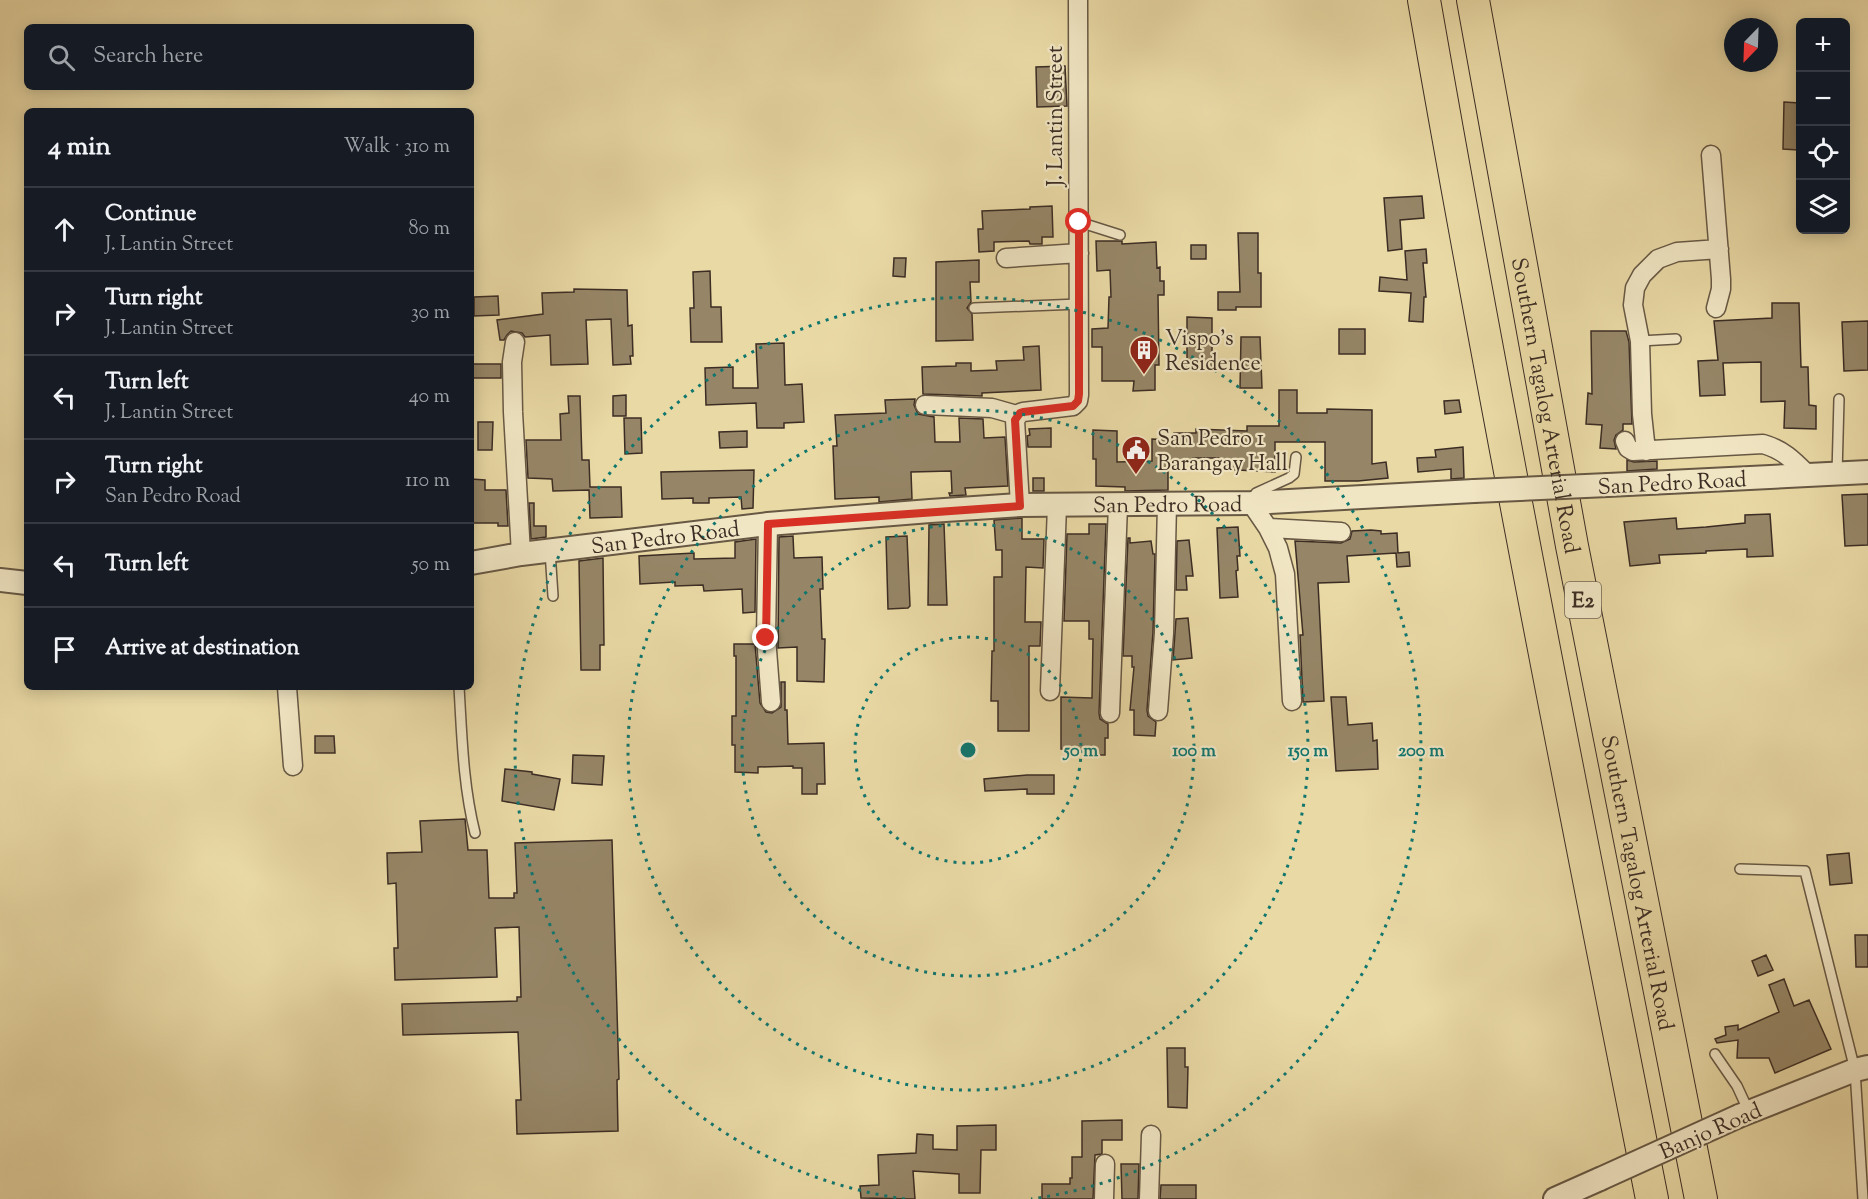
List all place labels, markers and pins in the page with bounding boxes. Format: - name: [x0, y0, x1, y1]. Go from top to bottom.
- place label: Vispo's Residence: [1165, 324, 1261, 381]
- building icon: Vispo's Residence: [1128, 334, 1160, 376]
- place label: San Pedro 1 Barangay Hall: [1157, 424, 1288, 481]
- public building icon: San Pedro 1 Barangay Hall: [1120, 434, 1152, 476]
- centre of rings: [958, 740, 978, 760]

